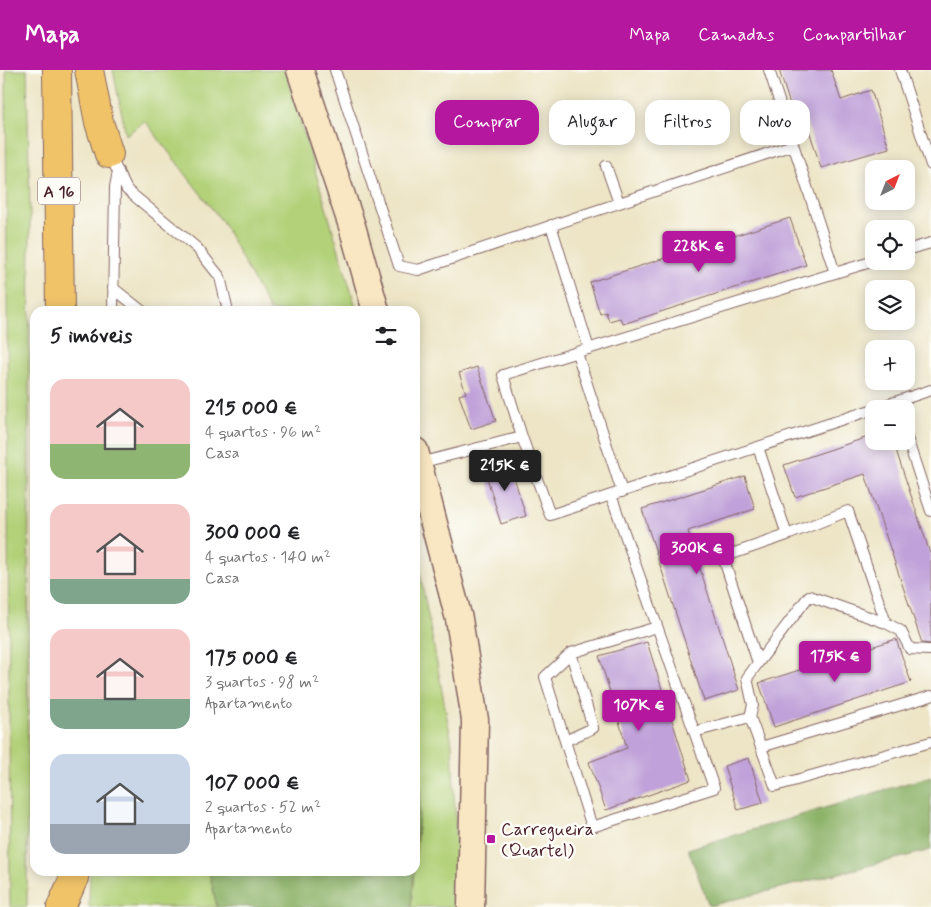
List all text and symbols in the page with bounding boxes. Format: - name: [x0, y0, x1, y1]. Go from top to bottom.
- text: Mapa: [25, 20, 80, 51]
- text: Mapa: [629, 23, 670, 47]
- text: Camadas: [698, 23, 774, 47]
- text: Compartilhar: [802, 23, 906, 47]
- chip: Comprar: [435, 100, 539, 145]
- chip: Alugar: [549, 100, 635, 145]
- chip: Filtros: [645, 100, 730, 145]
- chip: Novo: [740, 100, 810, 145]
- north arrow: [865, 160, 915, 210]
- map controls: [865, 160, 915, 450]
- road number: A 16: [38, 178, 80, 204]
- button: locate: [865, 220, 915, 270]
- pin: 228K €: [658, 230, 740, 273]
- text: 228K €: [673, 236, 725, 257]
- button: layers: [865, 280, 915, 330]
- text: 5 imóveis: [50, 322, 132, 350]
- icon: filters: [372, 322, 400, 350]
- button: +: [865, 340, 915, 390]
- text: 215 000 €: [205, 394, 298, 422]
- icon: home: [90, 399, 150, 459]
- button: −: [865, 400, 915, 450]
- text: 4 quartos · 96 m²: [205, 422, 321, 443]
- text: Casa: [205, 443, 240, 464]
- pin: 215K €: [464, 450, 546, 492]
- text: 215K €: [480, 455, 530, 476]
- text: 300 000 €: [205, 519, 301, 547]
- icon: home: [90, 524, 150, 584]
- pin: 300K €: [656, 532, 738, 575]
- text: 300K €: [671, 538, 723, 559]
- text: 4 quartos · 140 m²: [205, 547, 331, 568]
- text: Casa: [205, 568, 240, 589]
- pin: 175K €: [794, 640, 876, 683]
- text: 175 000 €: [205, 644, 298, 672]
- text: 175K €: [810, 646, 860, 667]
- icon: home: [90, 649, 150, 709]
- text: 3 quartos · 98 m²: [205, 672, 319, 693]
- pin: 107K €: [598, 690, 680, 732]
- text: Apartamento: [205, 693, 292, 714]
- text: 107K €: [613, 695, 665, 716]
- text: 107 000 €: [205, 769, 300, 797]
- icon: home: [90, 774, 150, 834]
- text: 2 quartos · 52 m²: [205, 797, 321, 818]
- text: Apartamento: [205, 818, 292, 839]
- place label: Carregueira (Quartel): [501, 818, 594, 863]
- marker: Carregueira (Quartel): [485, 833, 497, 845]

